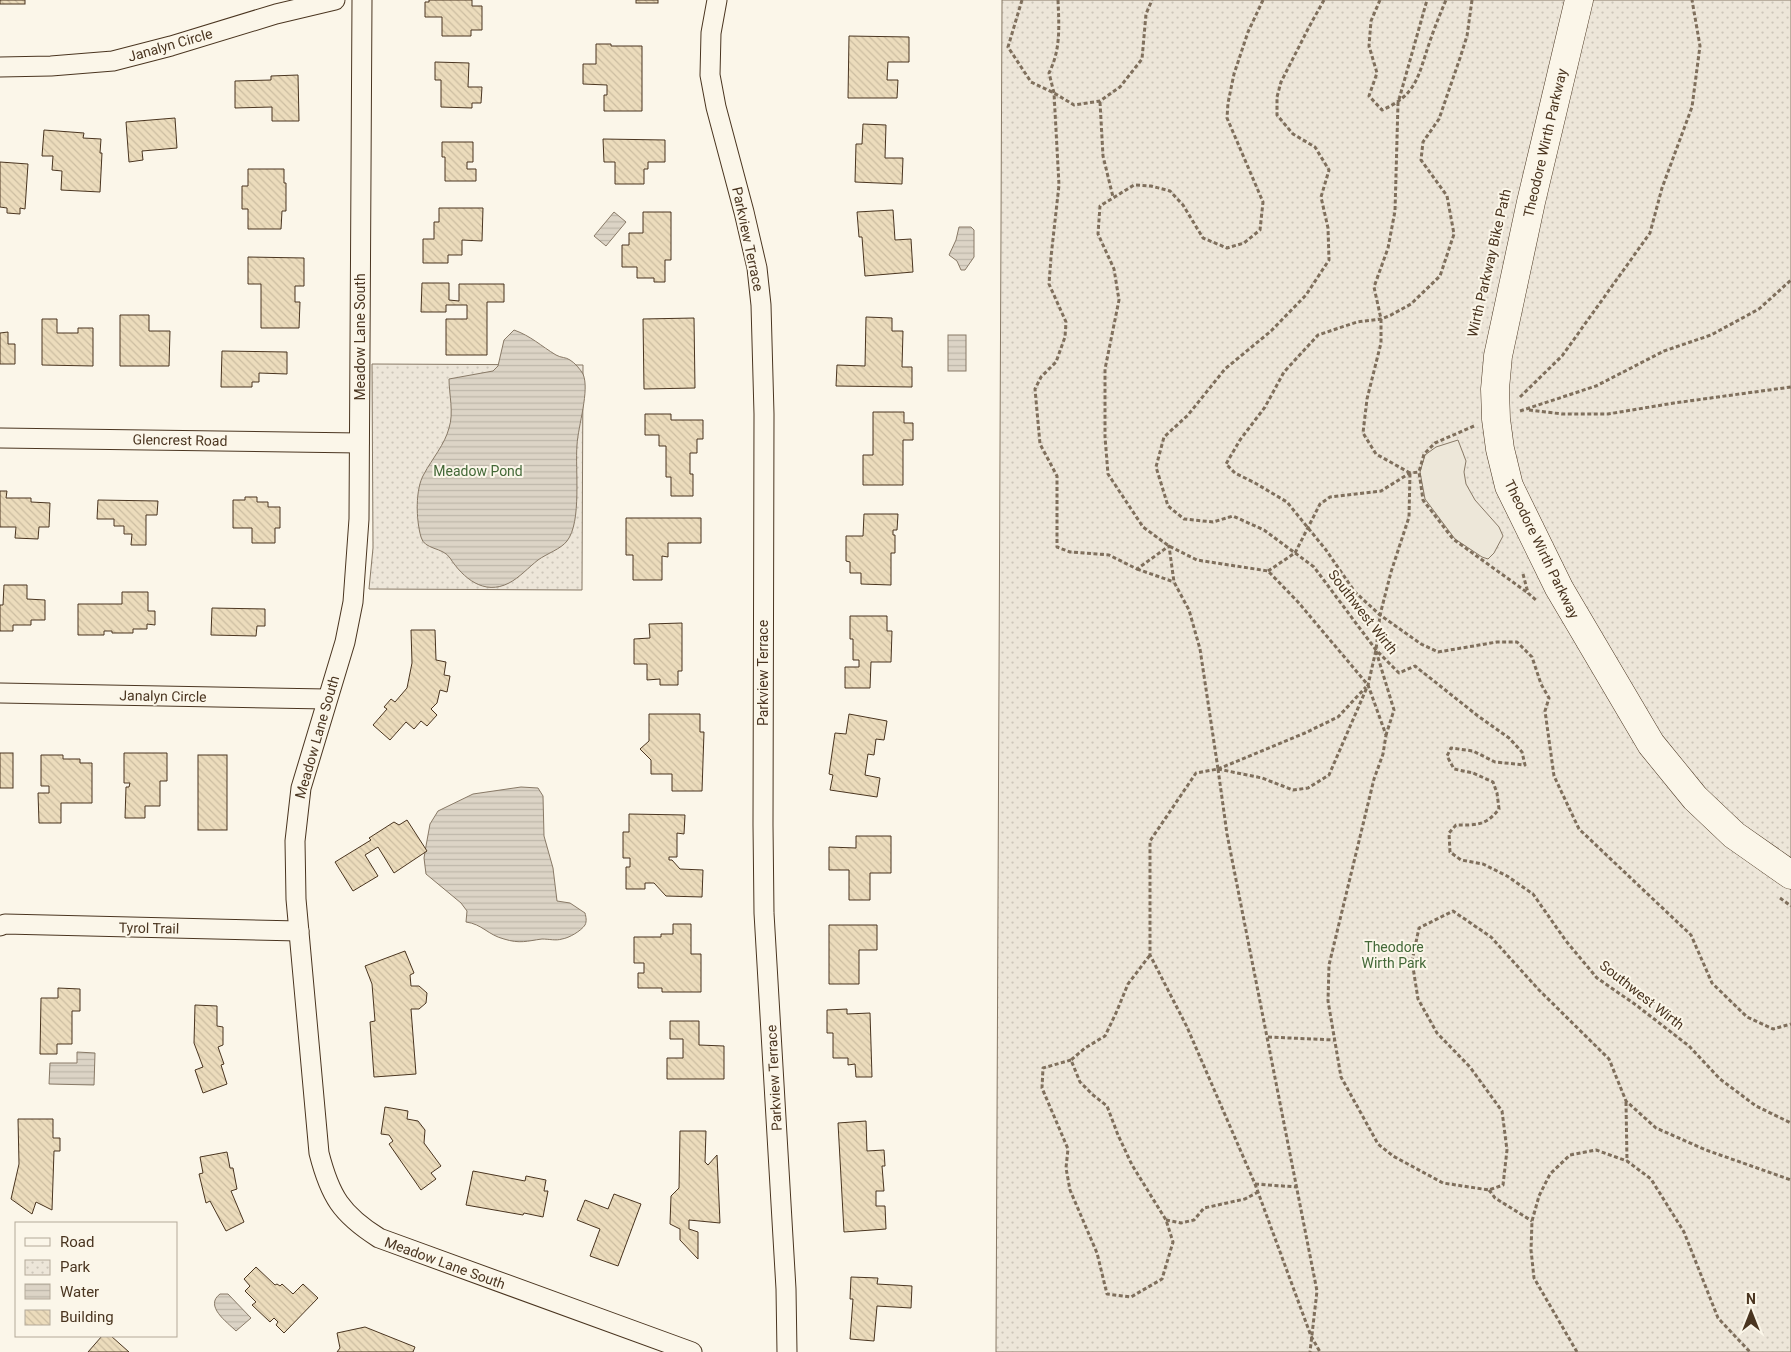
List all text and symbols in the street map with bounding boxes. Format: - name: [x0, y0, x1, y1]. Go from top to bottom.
- street label: Janalyn Circle: [126, 25, 214, 65]
- street label: Theodore Wirth Parkway: [1520, 67, 1570, 219]
- street label: Parkview Terrace: [729, 185, 767, 293]
- street label: Wirth Parkway Bike Path: [1464, 187, 1514, 339]
- street label: Meadow Lane South: [352, 273, 368, 401]
- street label: Glencrest Road: [132, 431, 228, 449]
- park label: Meadow Pond: [433, 463, 523, 479]
- street label: Theodore Wirth Parkway: [1501, 477, 1583, 621]
- street label: Southwest Wirth: [1325, 567, 1401, 657]
- street label: Parkview Terrace: [755, 620, 771, 726]
- street label: Meadow Lane South: [292, 674, 342, 800]
- street label: Janalyn Circle: [119, 687, 207, 705]
- street label: Tyrol Trail: [119, 919, 179, 937]
- park label: Theodore Wirth Park: [1362, 939, 1427, 971]
- street label: Southwest Wirth: [1597, 957, 1687, 1033]
- street label: Parkview Terrace: [763, 1025, 785, 1131]
- legend: [15, 1222, 178, 1337]
- text: Road: [60, 1233, 94, 1251]
- street label: Meadow Lane South: [382, 1234, 508, 1292]
- text: Park: [60, 1258, 91, 1276]
- text: Water: [60, 1283, 99, 1301]
- north arrow: [1726, 1287, 1776, 1337]
- text: N: [1746, 1291, 1756, 1307]
- text: Building: [60, 1308, 114, 1326]

